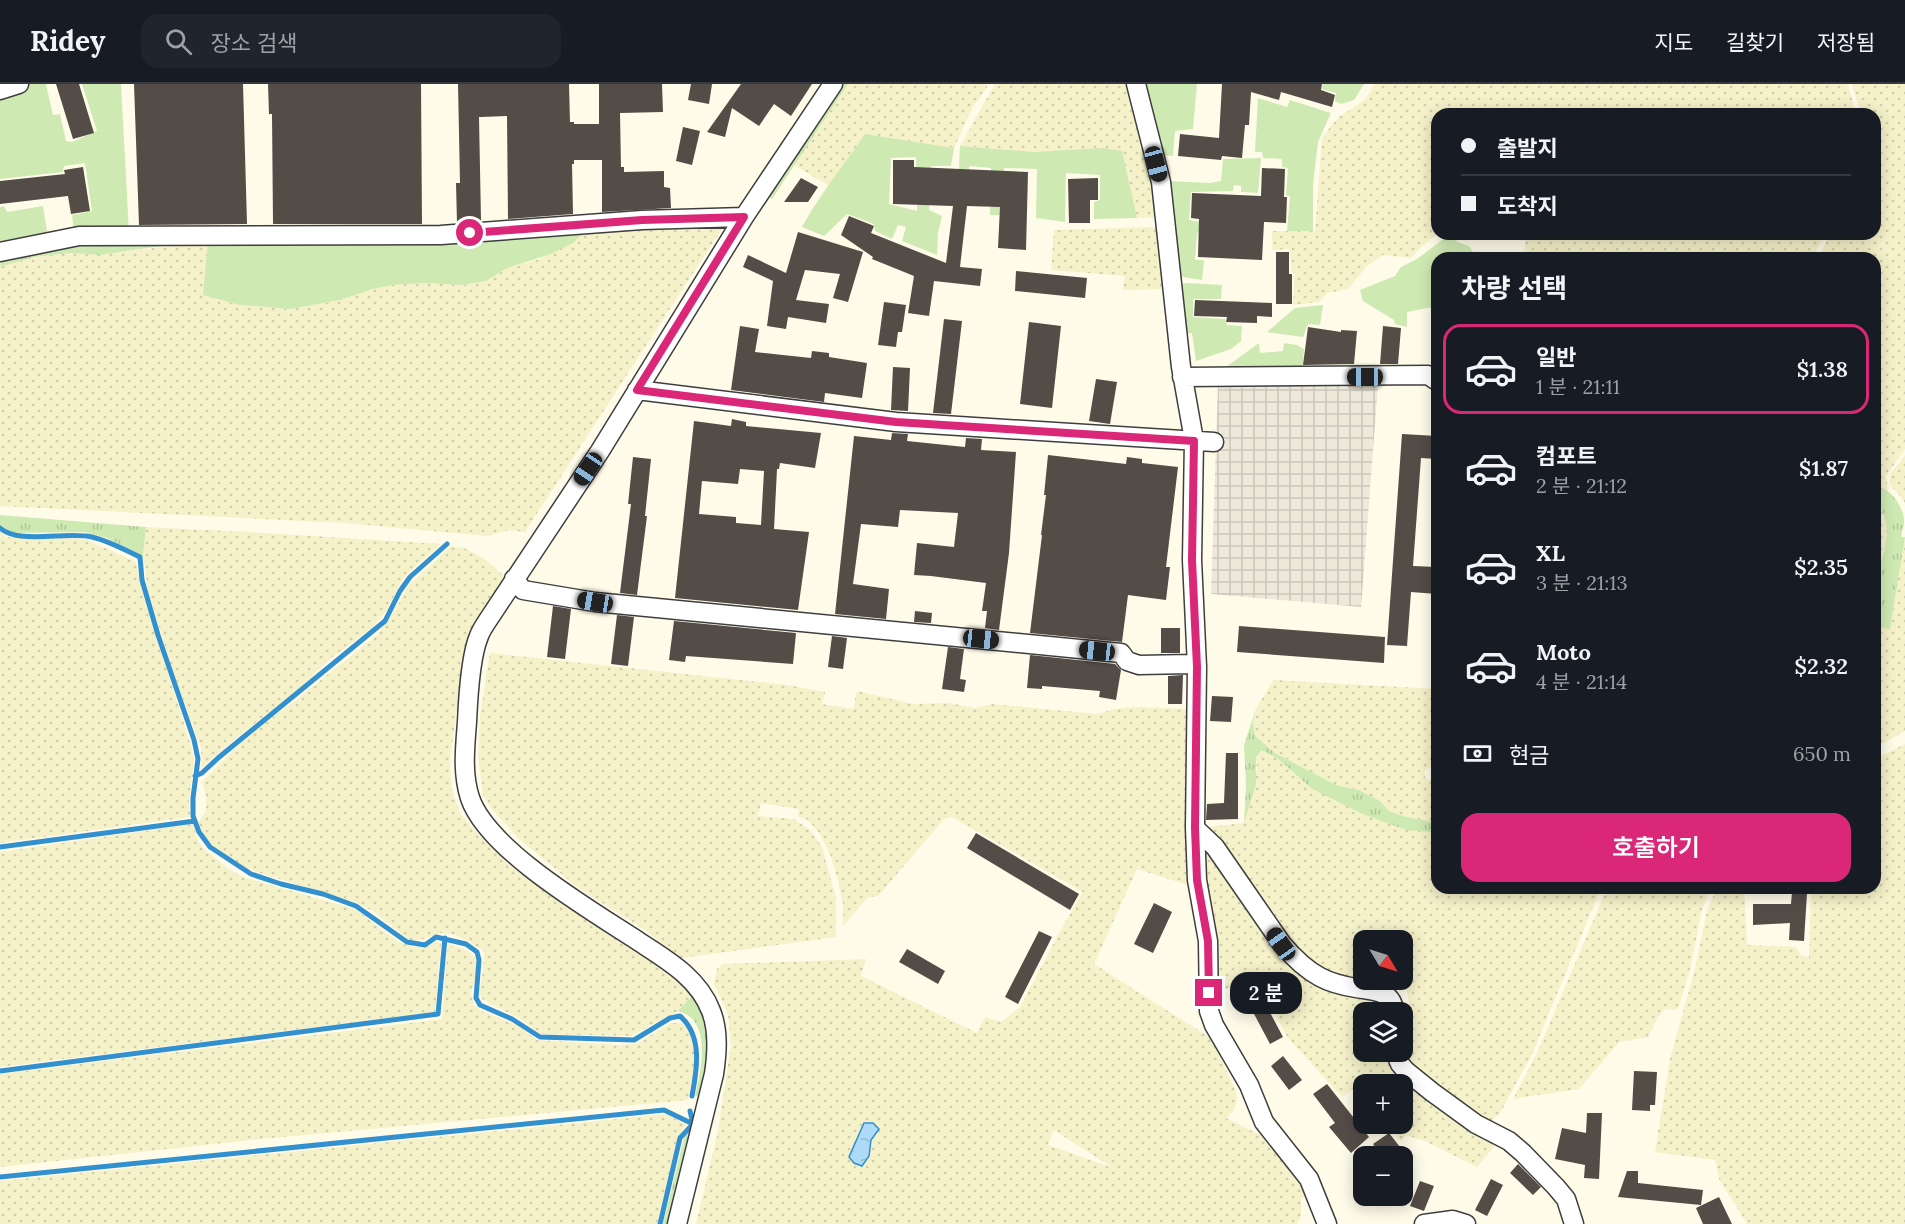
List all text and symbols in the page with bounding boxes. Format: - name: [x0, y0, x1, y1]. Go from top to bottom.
- search box: [141, 14, 561, 68]
- text: Ridey: [30, 23, 105, 59]
- icon: search: [162, 25, 195, 58]
- text: 장소 검색: [210, 29, 297, 57]
- text: 지도: [1654, 29, 1693, 56]
- text: 길찾기: [1726, 29, 1784, 56]
- text: 저장됨: [1817, 29, 1875, 56]
- text: 출발지: [1497, 134, 1558, 162]
- car: [1143, 144, 1169, 184]
- text: 도착지: [1497, 192, 1558, 220]
- route start: [456, 219, 483, 246]
- text: 차량 선택: [1461, 271, 1567, 305]
- icon: car: [1464, 342, 1518, 396]
- text: 일반: [1536, 343, 1576, 371]
- text: $1.38: [1797, 355, 1848, 383]
- car: [1347, 368, 1383, 386]
- text: 1 분 · 21:11: [1536, 374, 1620, 399]
- icon: car: [1464, 441, 1518, 495]
- text: 컴포트: [1536, 442, 1597, 470]
- car: [570, 449, 606, 489]
- text: $1.87: [1799, 454, 1848, 482]
- text: 2 분 · 21:12: [1536, 473, 1627, 498]
- text: XL: [1536, 539, 1565, 567]
- icon: car: [1464, 540, 1518, 594]
- text: $2.35: [1794, 553, 1848, 581]
- text: 3 분 · 21:13: [1536, 570, 1628, 595]
- car: [576, 590, 614, 614]
- car: [962, 628, 1000, 650]
- text: Moto: [1536, 638, 1591, 666]
- icon: car: [1464, 639, 1518, 693]
- car: [1078, 640, 1116, 662]
- text: $2.32: [1794, 652, 1848, 680]
- text: 4 분 · 21:14: [1536, 669, 1627, 694]
- icon: cash: [1461, 737, 1494, 770]
- text: 현금: [1509, 741, 1549, 769]
- text: 650 m: [1793, 741, 1851, 766]
- button: 호출하기: [1461, 813, 1851, 882]
- car: [1263, 924, 1299, 964]
- north arrow: [1353, 930, 1413, 990]
- map controls: [1353, 930, 1413, 1206]
- callout: 2 분: [1230, 972, 1302, 1014]
- route end: [1195, 979, 1222, 1006]
- text: 2 분: [1249, 980, 1283, 1005]
- button: layers: [1353, 1002, 1413, 1062]
- button: +: [1353, 1074, 1413, 1134]
- button: −: [1353, 1146, 1413, 1206]

